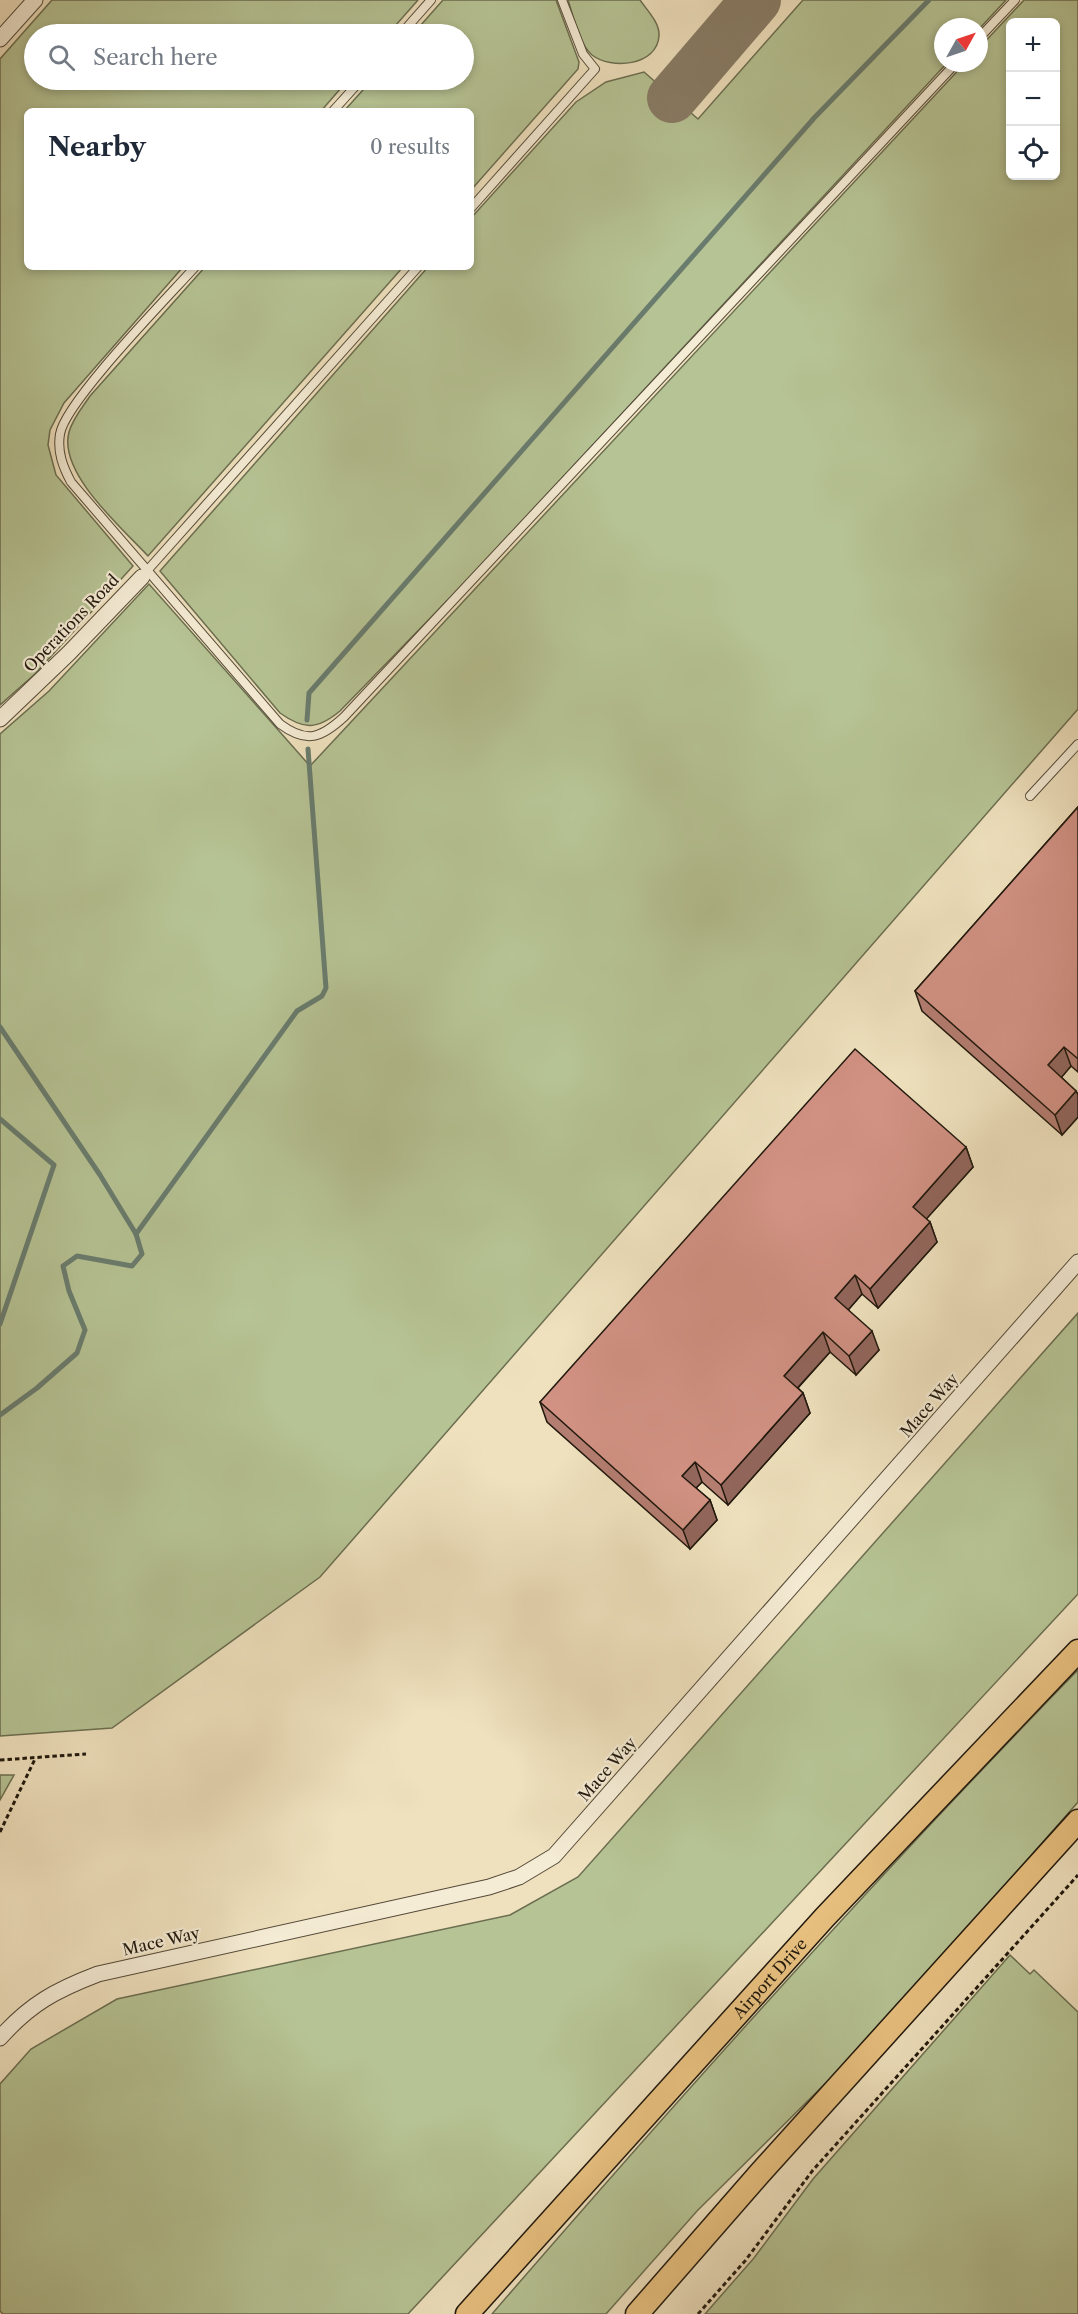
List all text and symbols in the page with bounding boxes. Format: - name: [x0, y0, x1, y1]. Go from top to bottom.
- north arrow: [934, 18, 988, 72]
- map controls: [1006, 18, 1060, 180]
- button: +: [1006, 18, 1060, 72]
- search box: [24, 24, 474, 90]
- icon: search: [45, 41, 78, 74]
- text: Search here: [93, 44, 218, 71]
- button: −: [1006, 72, 1060, 126]
- button: locate: [1006, 126, 1060, 180]
- text: Nearby: [48, 131, 146, 163]
- text: 0 results: [370, 135, 450, 159]
- street label: Operations Road: [19, 570, 123, 676]
- street label: Mace Way: [896, 1368, 963, 1441]
- street label: Mace Way: [574, 1732, 641, 1805]
- street label: Mace Way: [120, 1922, 203, 1960]
- street label: Airport Drive: [728, 1934, 811, 2023]

